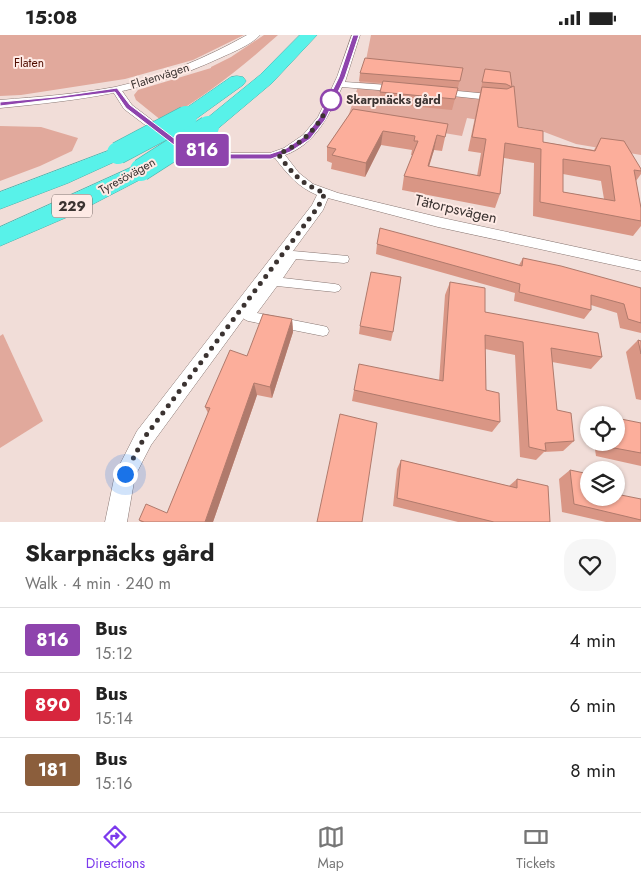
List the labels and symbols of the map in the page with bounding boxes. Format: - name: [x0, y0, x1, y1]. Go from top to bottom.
- park label: Flaten: [14, 54, 44, 72]
- street label: Flatenvägen: [129, 58, 191, 94]
- marker: Skarpnäcks gård: [320, 89, 342, 111]
- place label: Skarpnäcks gård: [346, 91, 441, 109]
- line badge: 816: [173, 134, 231, 166]
- street label: Tyresövägen: [95, 153, 159, 199]
- street label: Tätorpsvägen: [413, 189, 499, 229]
- road number: 229: [52, 195, 92, 217]
- your location: [113, 462, 138, 487]

